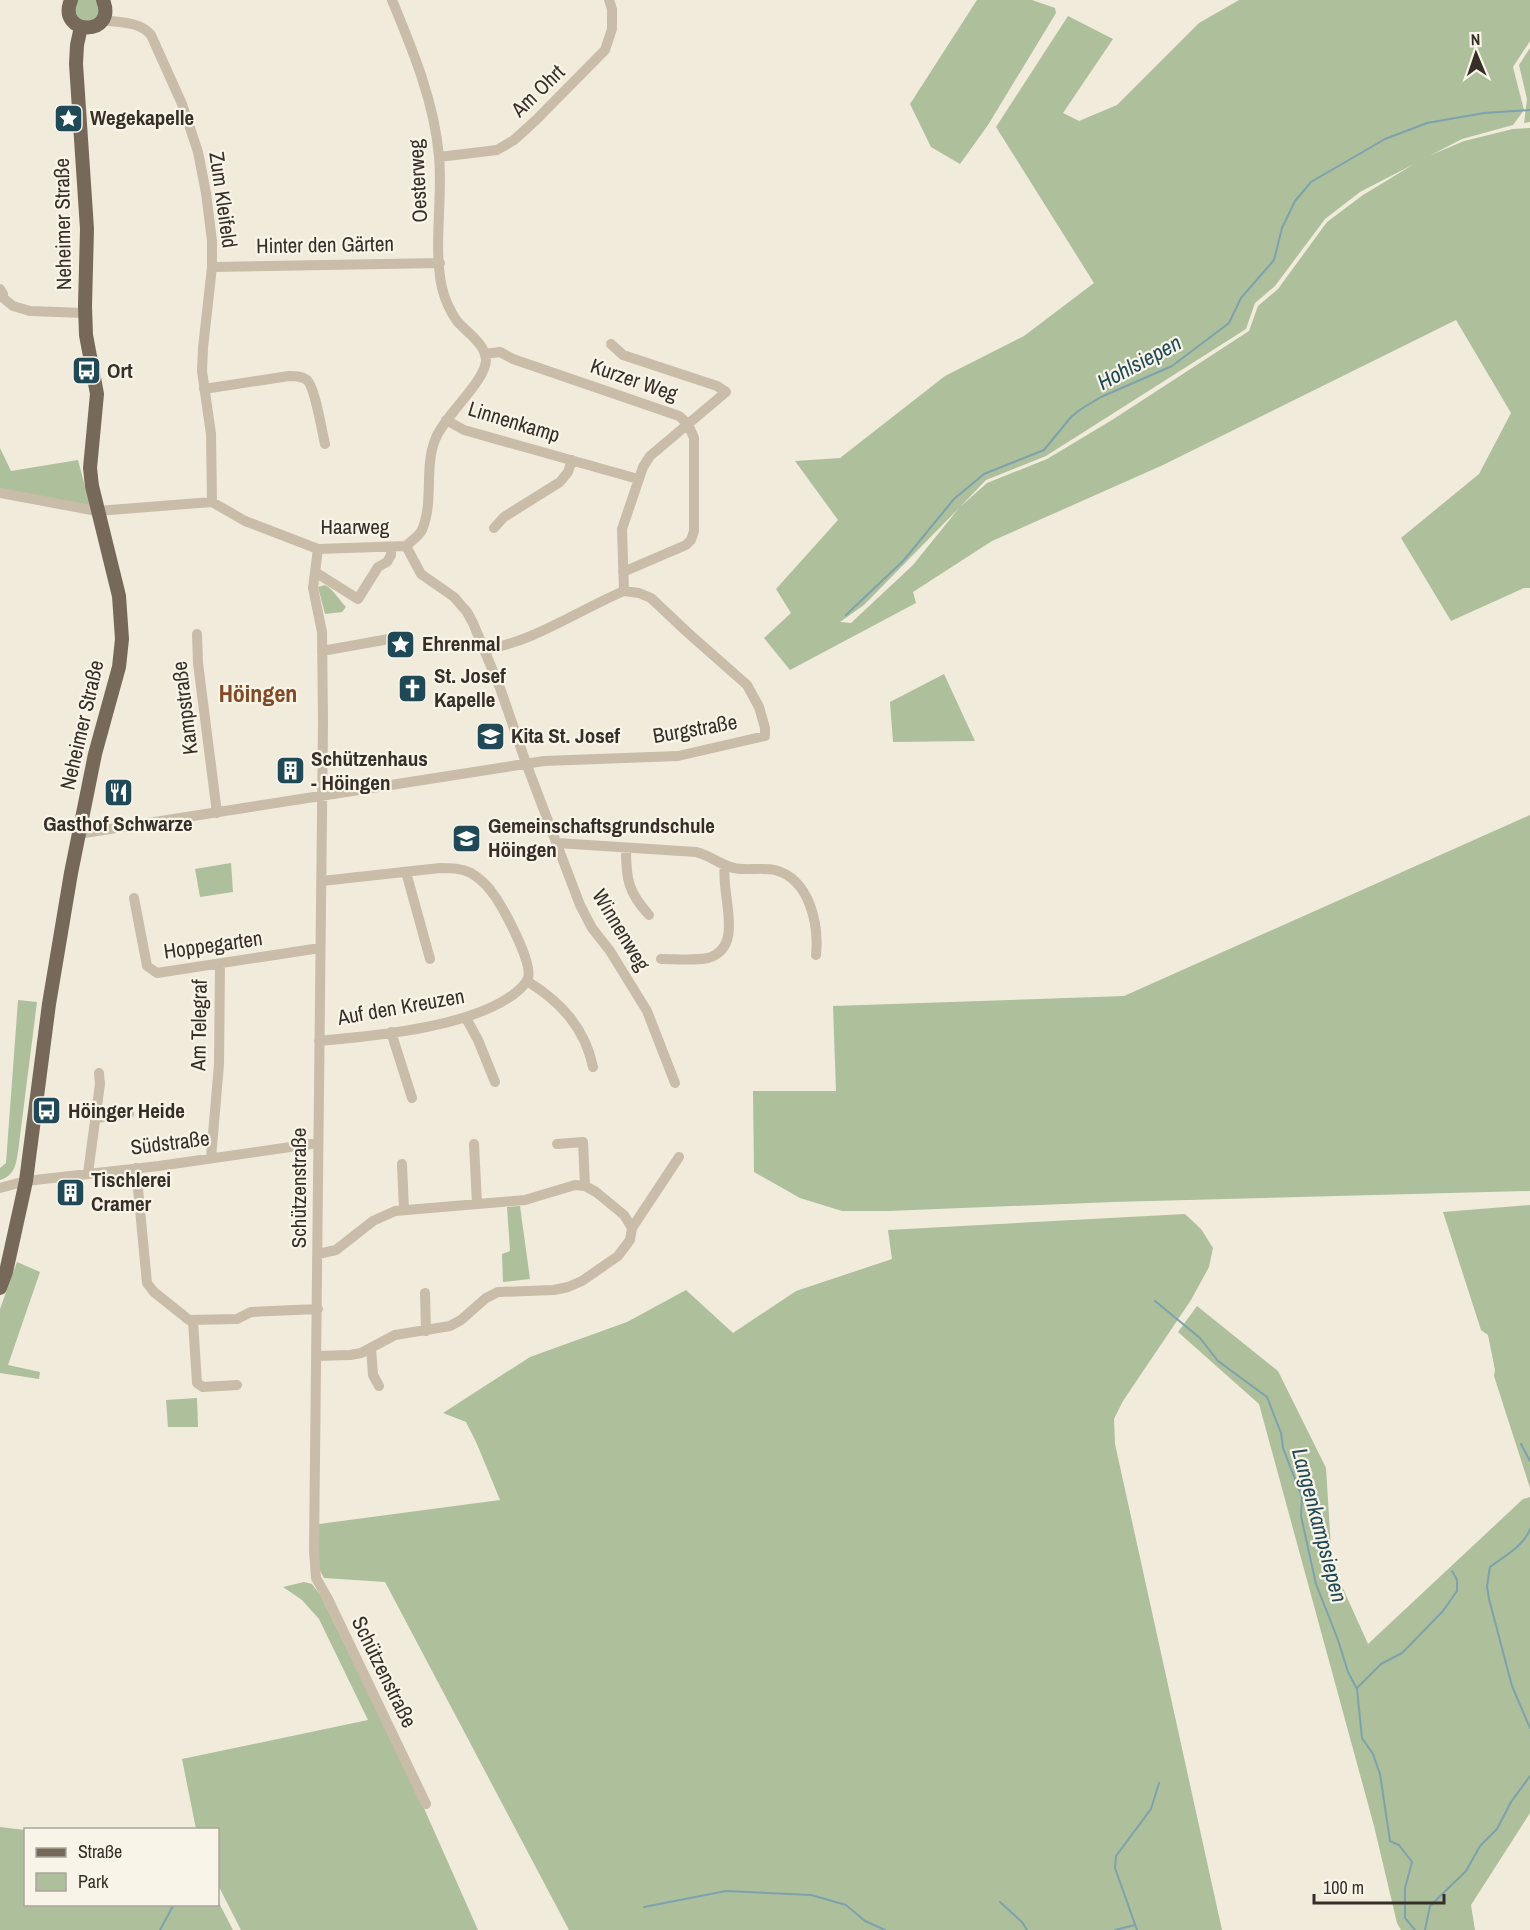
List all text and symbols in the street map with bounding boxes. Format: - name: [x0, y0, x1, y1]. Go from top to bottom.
- north arrow: [1446, 24, 1506, 84]
- text: N: [1470, 28, 1481, 50]
- street label: Am Ohrt: [504, 58, 571, 124]
- place icon: Wegekapelle: [53, 102, 85, 134]
- place label: Wegekapelle: [90, 103, 194, 132]
- street label: Oesterweg: [401, 138, 434, 223]
- street label: Zum Kleifeld: [202, 150, 245, 250]
- street label: Neheimer Straße: [47, 158, 78, 290]
- street label: Hinter den Gärten: [256, 229, 394, 260]
- water label: Hohlsiepen: [1092, 327, 1186, 397]
- street label: Kurzer Weg: [587, 351, 682, 408]
- bus stop icon: Ort: [70, 355, 102, 387]
- place label: Ort: [107, 356, 133, 385]
- street label: Linnenkamp: [465, 394, 564, 449]
- street label: Haarweg: [321, 512, 390, 541]
- place icon: Ehrenmal: [385, 628, 417, 660]
- place label: Ehrenmal: [422, 629, 500, 658]
- street label: Neheimer Straße: [53, 657, 110, 792]
- street label: Kampstraße: [164, 660, 205, 756]
- place label: St. Josef Kapelle: [434, 661, 506, 714]
- church icon: St. Josef Kapelle: [397, 672, 429, 704]
- district label: Höingen: [219, 677, 297, 709]
- street label: Burgstraße: [650, 707, 739, 750]
- school or university icon: Kita St. Josef: [474, 720, 506, 752]
- place label: Kita St. Josef: [511, 721, 620, 750]
- place label: Schützenhaus - Höingen: [311, 744, 428, 797]
- building icon: Schützenhaus - Höingen: [274, 755, 306, 787]
- restaurant icon: Gasthof Schwarze: [102, 777, 134, 809]
- place label: Gasthof Schwarze: [43, 809, 193, 838]
- place label: Gemeinschaftsgrundschule Höingen: [488, 811, 715, 864]
- school or university icon: Gemeinschaftsgrundschule Höingen: [451, 822, 483, 854]
- street label: Winnenweg: [586, 883, 657, 977]
- street label: Hoppegarten: [162, 923, 264, 966]
- street label: Am Telegraf: [183, 979, 214, 1072]
- street label: Auf den Kreuzen: [334, 981, 467, 1032]
- bus stop icon: Höinger Heide: [31, 1095, 63, 1127]
- place label: Höinger Heide: [68, 1096, 185, 1125]
- street label: Südstraße: [129, 1123, 211, 1162]
- street label: Schützenstraße: [284, 1128, 313, 1248]
- place label: Tischlerei Cramer: [91, 1165, 171, 1218]
- building icon: Tischlerei Cramer: [54, 1176, 86, 1208]
- water label: Langenkampsiepen: [1285, 1445, 1355, 1605]
- street label: Schützenstraße: [345, 1611, 424, 1732]
- legend: [24, 1828, 219, 1906]
- text: Straße: [78, 1839, 122, 1864]
- scale bar: [1314, 1867, 1444, 1905]
- text: Park: [78, 1869, 109, 1894]
- text: 100 m: [1323, 1875, 1364, 1900]

